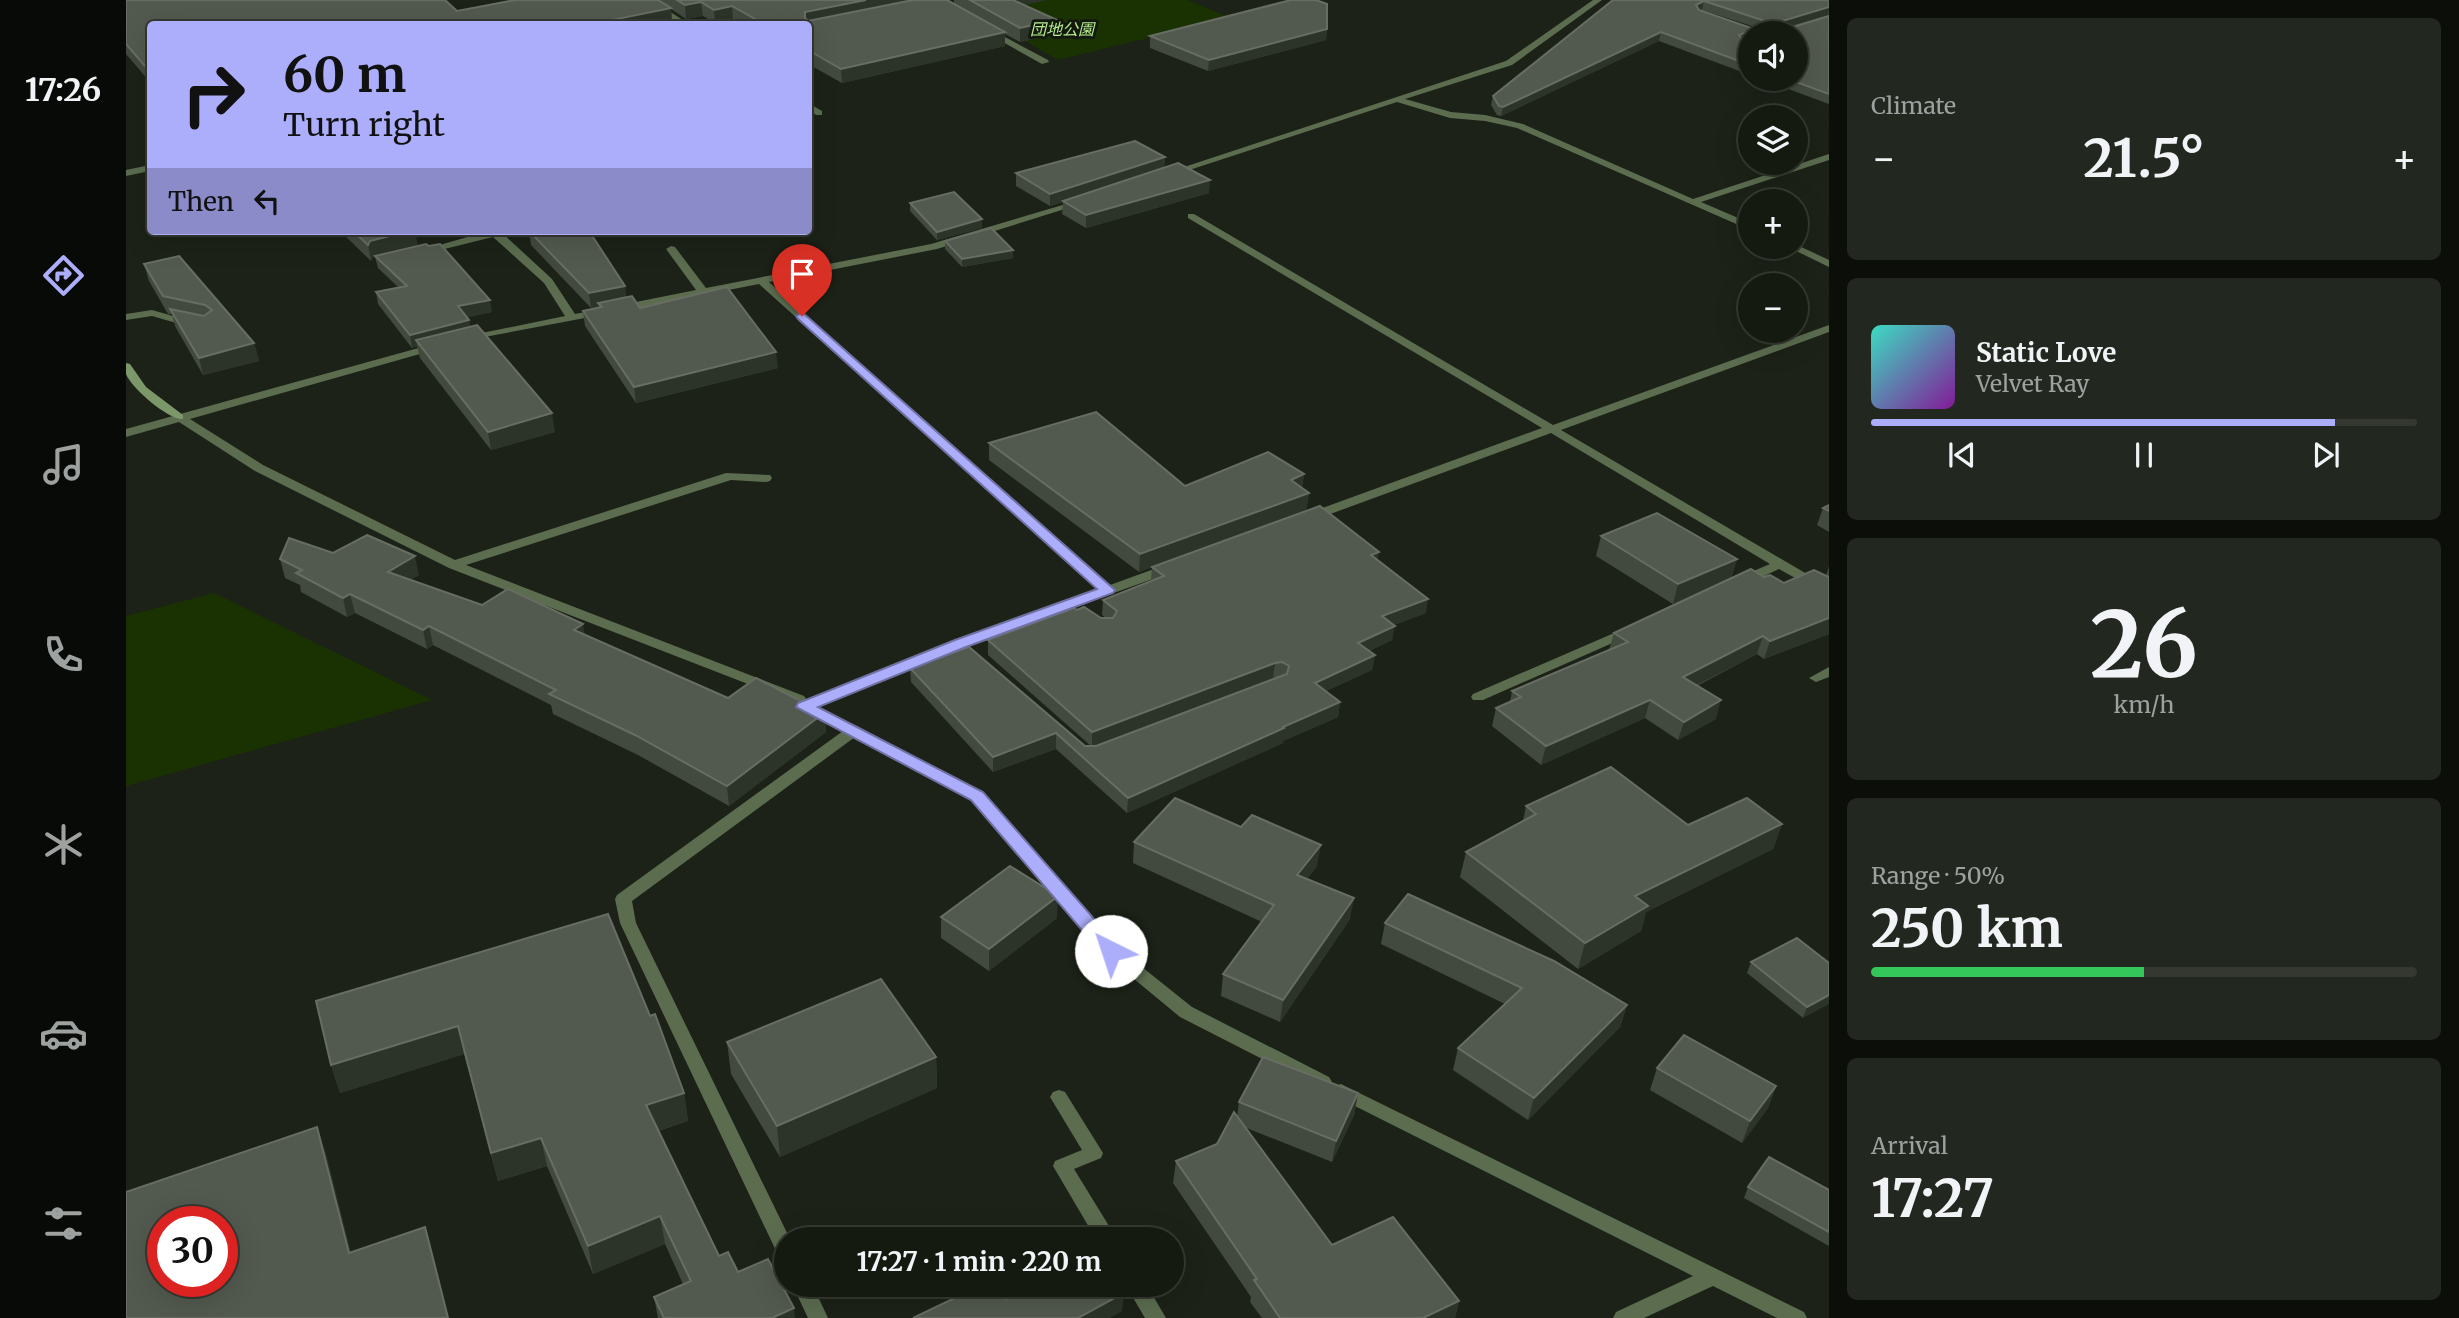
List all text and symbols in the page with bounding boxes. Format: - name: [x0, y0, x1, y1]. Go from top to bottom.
- park label: 団地公園: [1030, 19, 1096, 39]
- map controls: [1738, 21, 1808, 343]
- button: sound: [1738, 21, 1808, 91]
- text: 60 m: [283, 44, 406, 105]
- icon: right: [168, 49, 259, 140]
- text: 17:26: [25, 70, 101, 110]
- text: Climate: [1871, 91, 1956, 120]
- text: Turn right: [283, 105, 445, 145]
- button: layers: [1738, 105, 1808, 175]
- text: 21.5°: [2083, 126, 2205, 191]
- text: −: [1871, 135, 1896, 182]
- text: +: [2392, 135, 2417, 182]
- icon: left: [248, 182, 286, 220]
- text: Then: [168, 185, 234, 218]
- button: +: [1738, 189, 1808, 259]
- pin: [772, 244, 832, 316]
- icon: directions: [39, 251, 88, 300]
- icon: arrive: [783, 255, 821, 293]
- button: −: [1738, 273, 1808, 343]
- text: Static Love: [1976, 336, 2116, 369]
- text: Velvet Ray: [1976, 369, 2089, 398]
- icon: previous: [1943, 436, 1981, 474]
- icon: pause: [2125, 436, 2163, 474]
- icon: next: [2307, 436, 2345, 474]
- icon: music: [39, 440, 88, 489]
- text: 26: [2090, 587, 2198, 702]
- icon: phone: [39, 630, 88, 679]
- text: km/h: [2114, 690, 2174, 719]
- icon: climate: [39, 820, 88, 869]
- text: Range · 50%: [1871, 861, 2005, 890]
- text: 250 km: [1871, 896, 2063, 961]
- position arrow: [1074, 914, 1148, 988]
- icon: car: [39, 1009, 88, 1058]
- text: Arrival: [1871, 1131, 1948, 1160]
- text: 17:27: [1871, 1166, 1994, 1231]
- icon: filters: [39, 1199, 88, 1248]
- speed limit sign: 30: [147, 1206, 238, 1297]
- text: 17:27 · 1 min · 220 m: [856, 1245, 1102, 1278]

